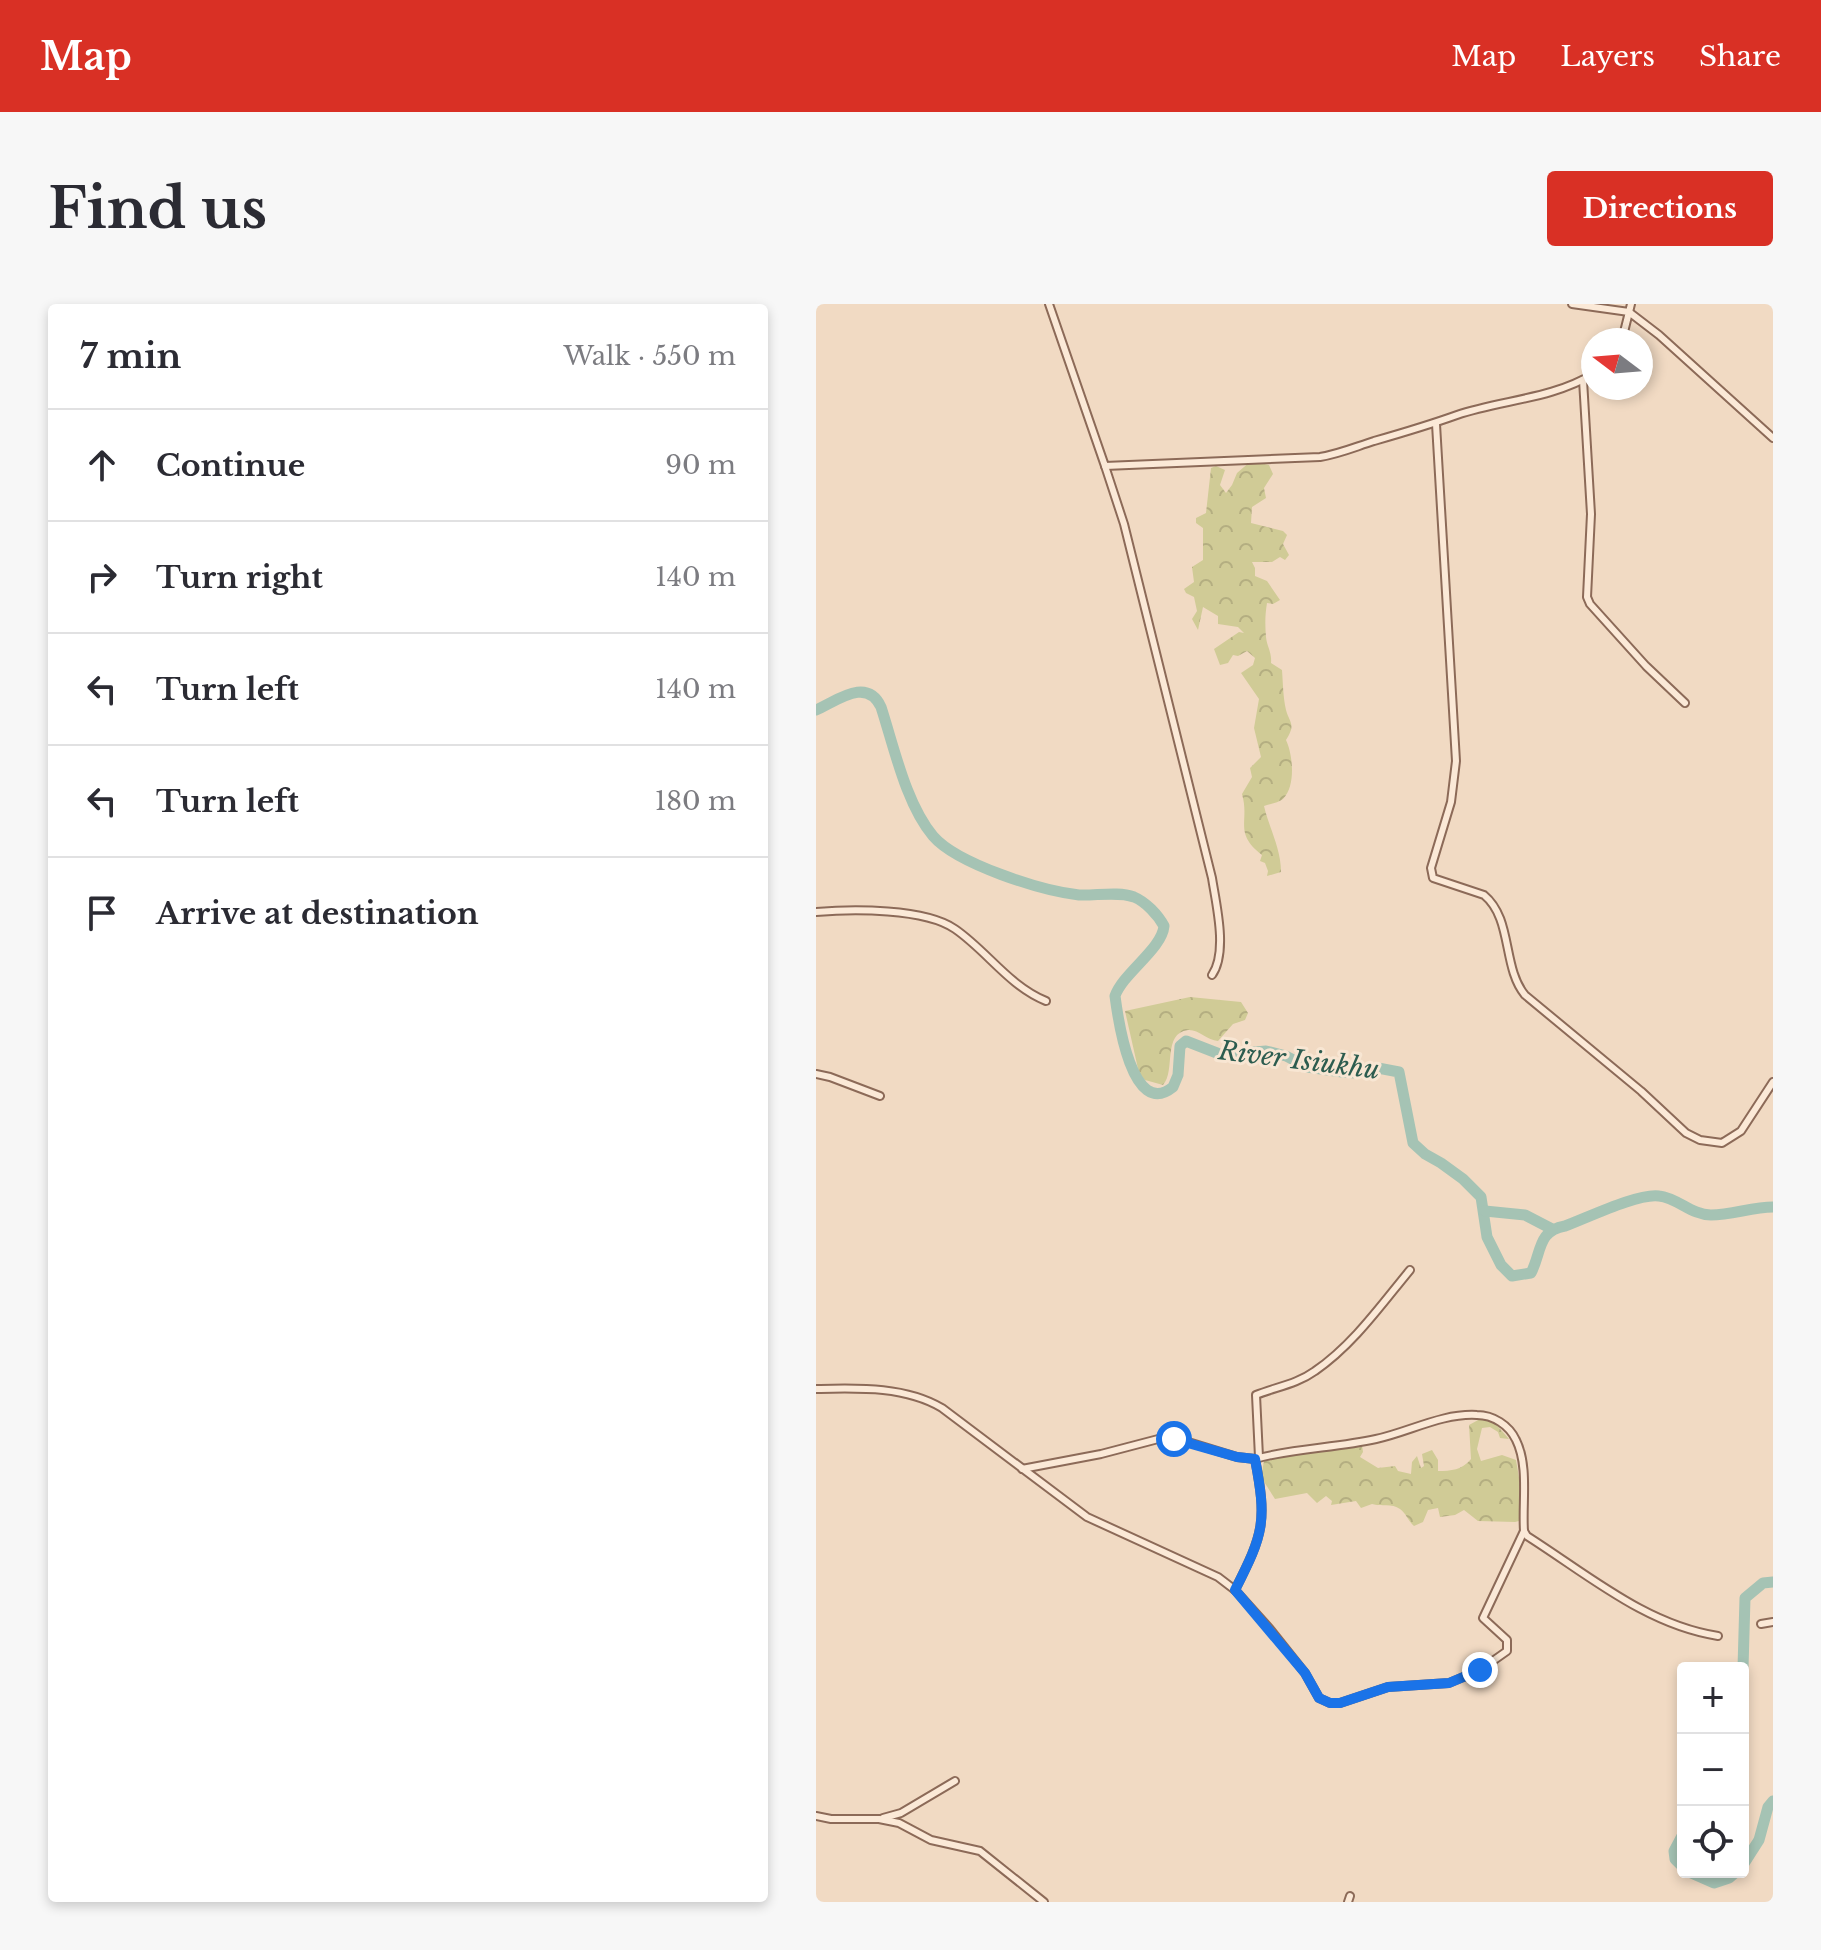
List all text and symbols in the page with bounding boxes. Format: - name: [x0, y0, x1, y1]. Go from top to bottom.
- text: Map: [40, 33, 132, 80]
- text: Map: [1451, 39, 1516, 74]
- text: Layers: [1560, 39, 1655, 74]
- text: Share: [1699, 39, 1781, 74]
- button: Directions: [1547, 171, 1773, 246]
- text: Find us: [48, 174, 267, 243]
- north arrow: [1581, 328, 1653, 400]
- text: 7 min: [80, 335, 181, 377]
- text: Walk · 550 m: [563, 340, 736, 372]
- icon: ahead: [80, 443, 124, 487]
- text: Continue: [156, 447, 305, 484]
- text: 90 m: [665, 449, 736, 481]
- icon: right: [80, 555, 124, 599]
- text: Turn right: [156, 559, 323, 596]
- text: 140 m: [655, 561, 736, 593]
- icon: left: [80, 667, 124, 711]
- text: Turn left: [156, 671, 299, 708]
- text: 140 m: [655, 673, 736, 705]
- icon: left: [80, 779, 124, 823]
- text: Turn left: [156, 783, 299, 820]
- text: 180 m: [655, 785, 736, 817]
- icon: arrive: [80, 891, 124, 935]
- text: Arrive at destination: [156, 895, 479, 932]
- water label: River Isiukhu: [1216, 1034, 1381, 1086]
- route start: [1156, 1421, 1192, 1457]
- route end: [1462, 1652, 1498, 1688]
- map controls: [1677, 1662, 1749, 1878]
- button: +: [1677, 1662, 1749, 1734]
- button: −: [1677, 1734, 1749, 1806]
- button: locate: [1677, 1806, 1749, 1878]

